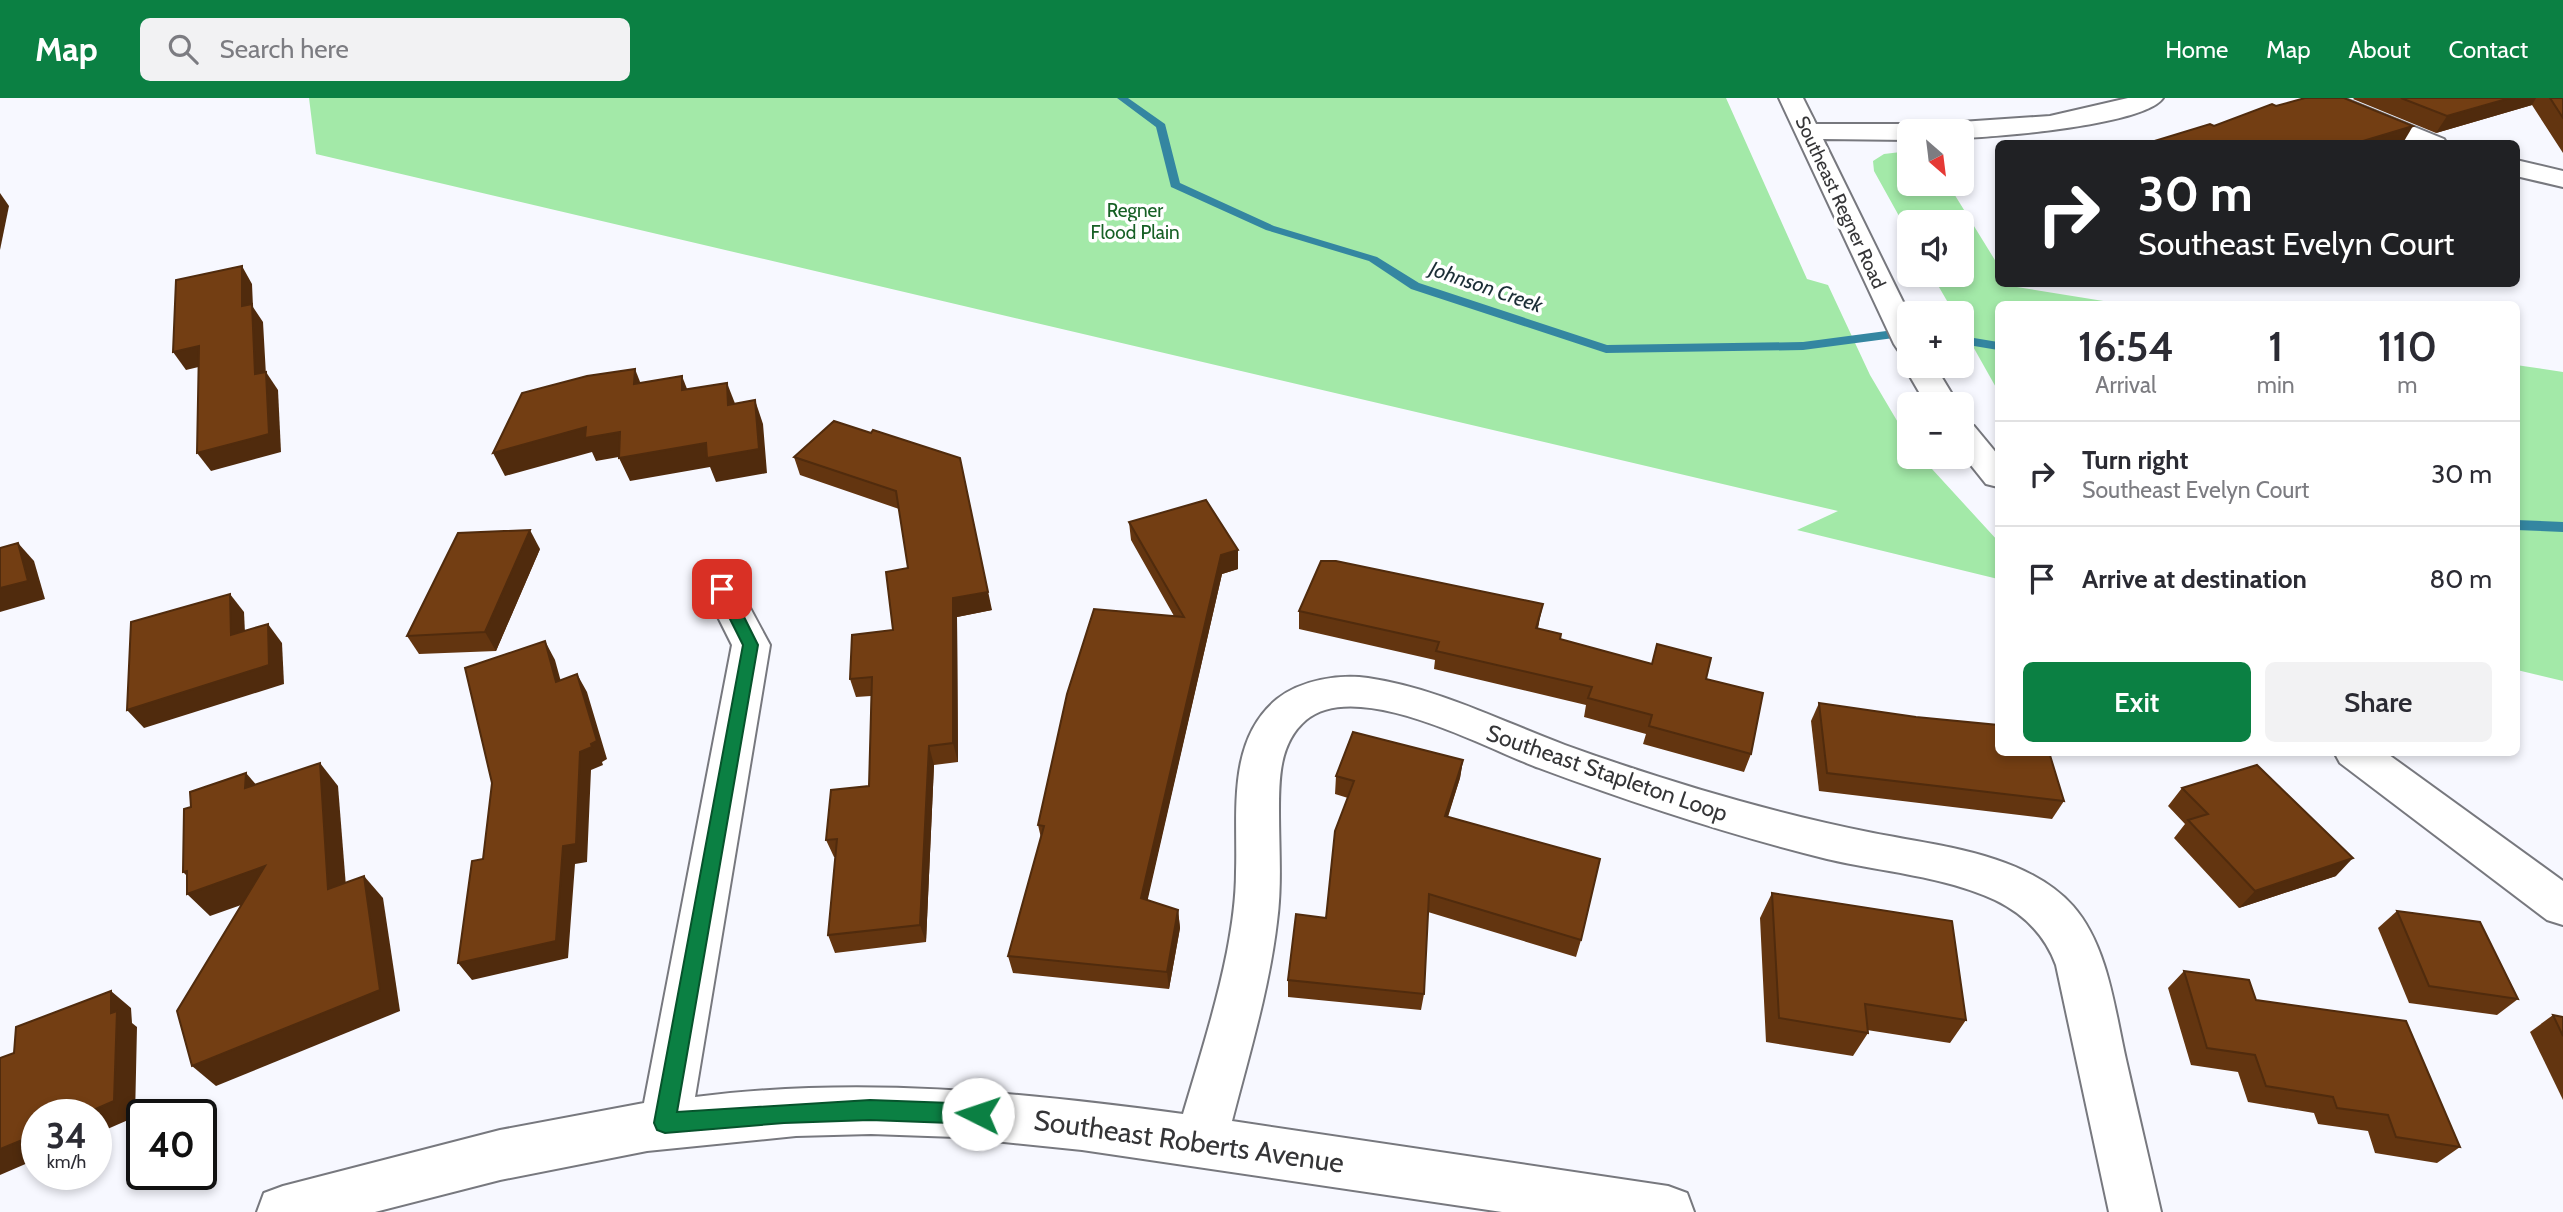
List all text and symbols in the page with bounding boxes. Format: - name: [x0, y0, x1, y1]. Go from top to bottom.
- search box: [140, 18, 630, 81]
- text: Map: [35, 29, 98, 69]
- icon: search: [164, 30, 202, 68]
- text: Search here: [220, 33, 349, 65]
- text: Home: [2165, 35, 2228, 64]
- text: Map: [2266, 35, 2311, 64]
- text: About: [2349, 35, 2411, 64]
- text: Contact: [2449, 35, 2528, 64]
- street label: Southeast Regner Road: [1790, 112, 1891, 292]
- north arrow: [1897, 119, 1974, 196]
- map controls: [1897, 119, 1974, 469]
- text: 30 m: [2138, 164, 2253, 223]
- icon: right: [2023, 168, 2114, 259]
- park label: Regner Flood Plain: [1090, 199, 1180, 244]
- button: sound: [1897, 210, 1974, 287]
- text: Southeast Evelyn Court: [2138, 224, 2454, 263]
- water label: Johnson Creek: [1424, 255, 1547, 318]
- button: +: [1897, 301, 1974, 378]
- text: 16:54: [2078, 320, 2174, 372]
- text: 1: [2268, 320, 2283, 372]
- text: 110: [2378, 320, 2437, 372]
- text: Arrival: [2095, 371, 2157, 399]
- text: min: [2257, 371, 2295, 399]
- text: m: [2397, 371, 2417, 399]
- button: −: [1897, 392, 1974, 469]
- text: Turn right: [2082, 444, 2188, 476]
- icon: right: [2023, 455, 2061, 493]
- text: 30 m: [2431, 458, 2492, 490]
- text: Southeast Evelyn Court: [2082, 476, 2309, 504]
- pin: [692, 559, 752, 619]
- icon: arrive: [2023, 560, 2061, 598]
- text: Arrive at destination: [2082, 563, 2307, 595]
- text: 80 m: [2429, 563, 2492, 595]
- icon: arrive: [703, 570, 741, 608]
- button: Exit: [2023, 662, 2251, 742]
- button: Share: [2265, 662, 2492, 742]
- street label: Southeast Stapleton Loop: [1483, 719, 1731, 828]
- position arrow: [941, 1077, 1015, 1151]
- speed limit sign: 40: [126, 1099, 217, 1190]
- street label: Southeast Roberts Avenue: [1032, 1102, 1346, 1180]
- text: 34: [46, 1114, 87, 1157]
- text: km/h: [47, 1151, 86, 1173]

